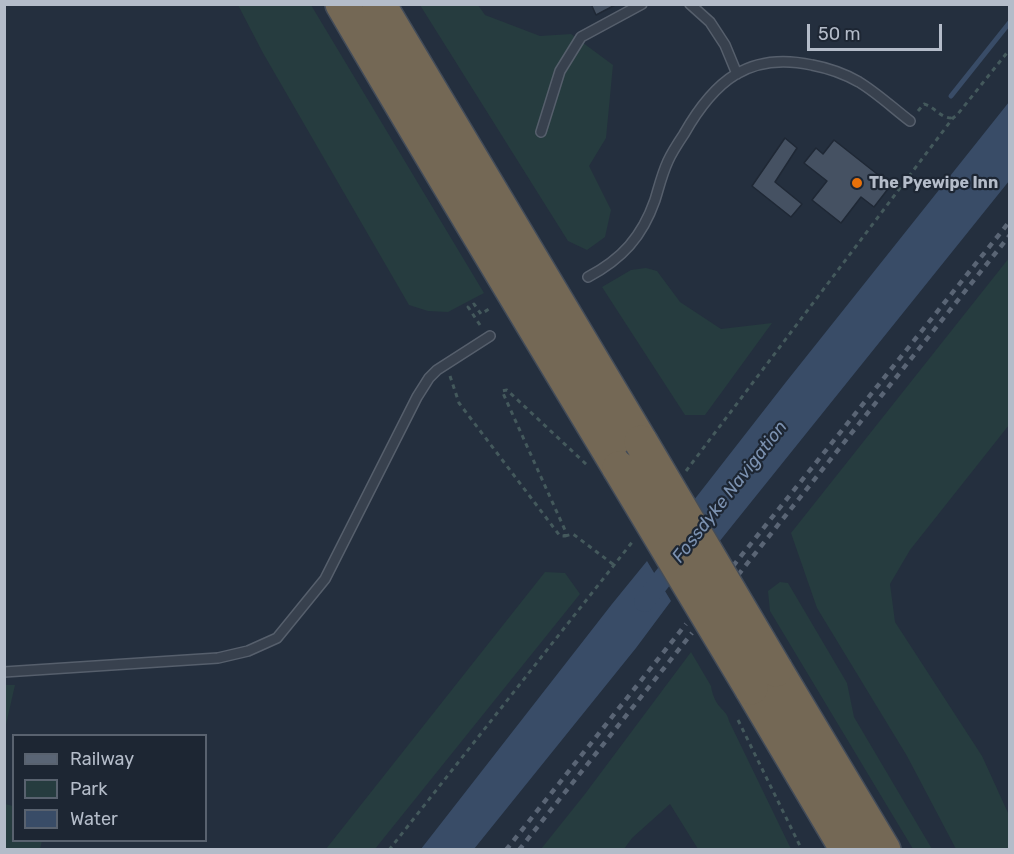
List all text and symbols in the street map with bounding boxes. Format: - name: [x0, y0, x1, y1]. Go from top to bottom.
- scale bar: [810, 12, 945, 50]
- text: 50 m: [818, 23, 861, 45]
- place label: The Pyewipe Inn: [869, 173, 998, 193]
- marker: The Pyewipe Inn: [850, 176, 864, 190]
- water label: Fossdyke Navigation: [668, 417, 792, 567]
- legend: [12, 734, 207, 842]
- text: Railway: [70, 748, 134, 770]
- text: Park: [70, 778, 107, 800]
- text: Water: [70, 808, 118, 830]

